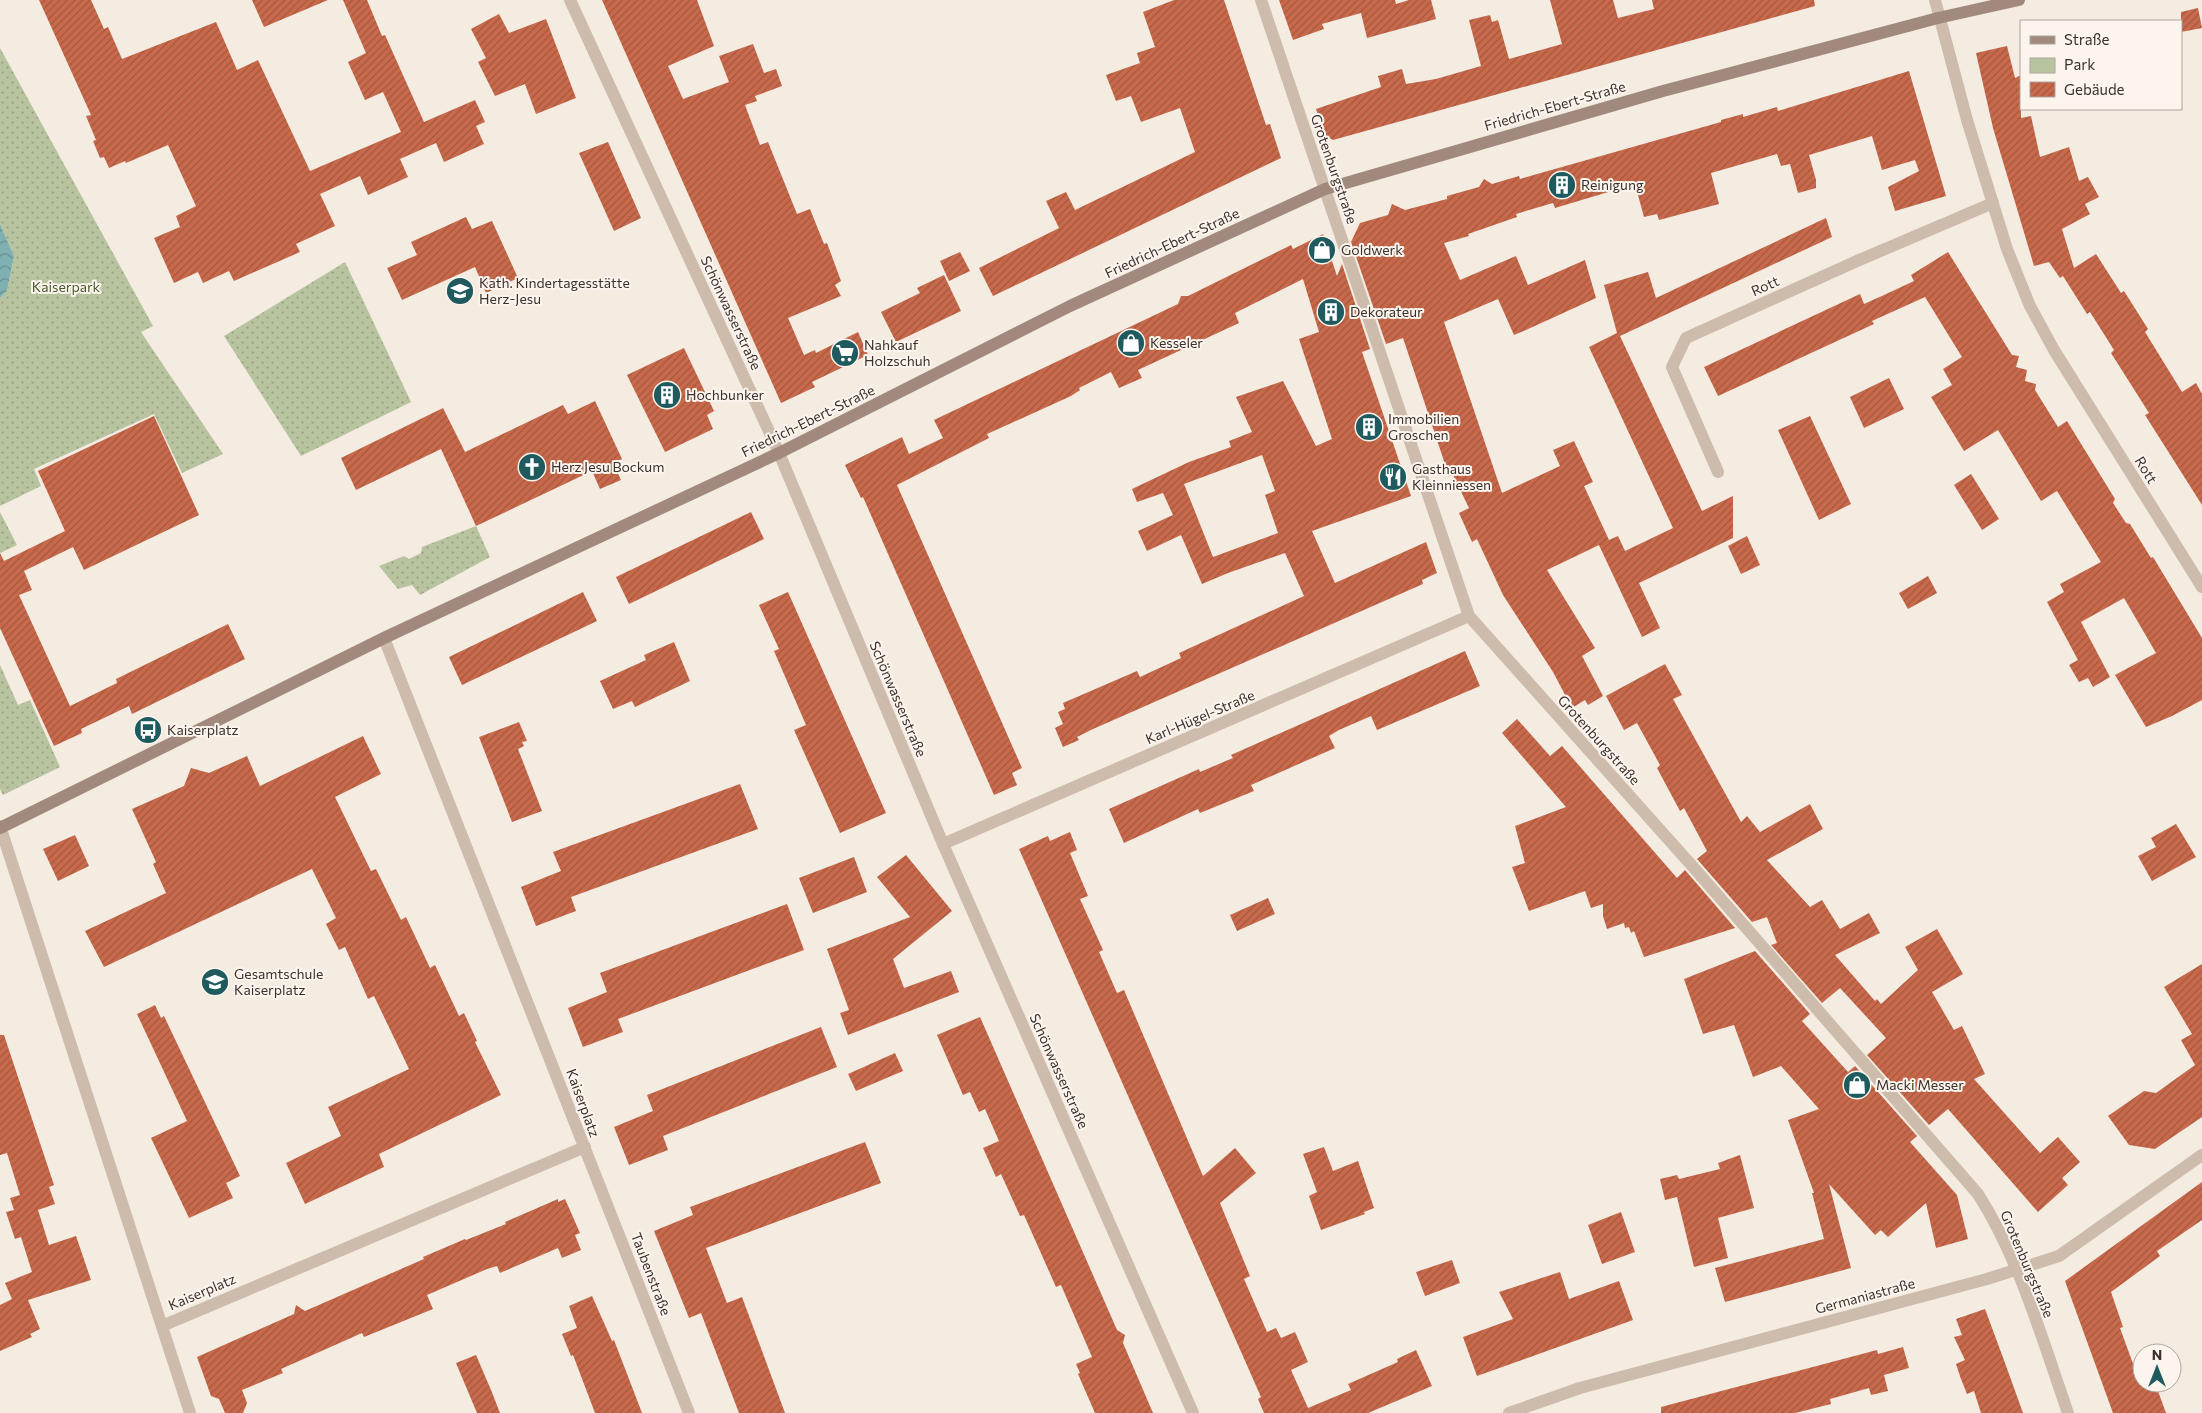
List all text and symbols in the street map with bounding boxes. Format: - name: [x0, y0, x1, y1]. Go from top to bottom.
- legend: [2020, 20, 2182, 110]
- text: Straße: [2064, 30, 2110, 48]
- text: Park: [2064, 55, 2095, 73]
- street label: Friedrich-Ebert-Straße: [1482, 77, 1627, 134]
- text: Gebäude: [2064, 80, 2125, 98]
- street label: Grotenburgstraße: [1308, 112, 1361, 226]
- building icon: Reinigung: [1547, 170, 1577, 200]
- place label: Reinigung: [1581, 176, 1644, 193]
- street label: Friedrich-Ebert-Straße: [1102, 204, 1242, 281]
- shop icon: Goldwerk: [1307, 235, 1337, 265]
- place label: Goldwerk: [1341, 241, 1403, 258]
- street label: Schönwasserstraße: [698, 253, 765, 373]
- street label: Rott: [1748, 272, 1782, 299]
- place label: Kath. Kindertagesstätte Herz-Jesu: [479, 274, 630, 307]
- school or university icon: Kath. Kindertagesstätte Herz-Jesu: [445, 276, 475, 306]
- park label: Kaiserpark: [32, 278, 101, 295]
- building icon: Dekorateur: [1316, 297, 1346, 327]
- place label: Dekorateur: [1350, 303, 1423, 320]
- shop icon: Kesseler: [1116, 328, 1146, 358]
- place label: Kesseler: [1150, 334, 1203, 351]
- place label: Nahkauf Holzschuh: [864, 336, 931, 369]
- supermarket icon: Nahkauf Holzschuh: [830, 338, 860, 368]
- building icon: Hochbunker: [652, 380, 682, 410]
- street label: Friedrich-Ebert-Straße: [738, 381, 877, 460]
- place label: Hochbunker: [686, 386, 765, 403]
- place label: Immobilien Groschen: [1388, 410, 1459, 443]
- building icon: Immobilien Groschen: [1354, 412, 1384, 442]
- church icon: Herz Jesu Bockum: [517, 452, 547, 482]
- street label: Rott: [2132, 453, 2161, 487]
- place label: Herz Jesu Bockum: [551, 458, 664, 475]
- place label: Gasthaus Kleinniessen: [1412, 460, 1491, 493]
- restaurant icon: Gasthaus Kleinniessen: [1378, 462, 1408, 492]
- street label: Schönwasserstraße: [866, 638, 931, 759]
- street label: Karl-Hügel-Straße: [1143, 686, 1257, 747]
- street label: Grotenburgstraße: [1555, 691, 1644, 788]
- bus stop icon: Kaiserplatz: [133, 715, 163, 745]
- place label: Kaiserplatz: [167, 721, 239, 738]
- place label: Gesamtschule Kaiserplatz: [234, 965, 323, 998]
- school or university icon: Gesamtschule Kaiserplatz: [200, 967, 230, 997]
- street label: Schönwasserstraße: [1026, 1011, 1092, 1131]
- street label: Kaiserplatz: [563, 1066, 604, 1139]
- shop icon: Macki Messer: [1842, 1070, 1872, 1100]
- place label: Macki Messer: [1876, 1076, 1964, 1093]
- street label: Grotenburgstraße: [1997, 1208, 2058, 1320]
- street label: Taubenstraße: [628, 1230, 675, 1318]
- street label: Kaiserplatz: [166, 1270, 238, 1313]
- street label: Germaniastraße: [1813, 1274, 1917, 1317]
- north arrow: [2132, 1343, 2182, 1393]
- text: N: [2152, 1346, 2162, 1363]

